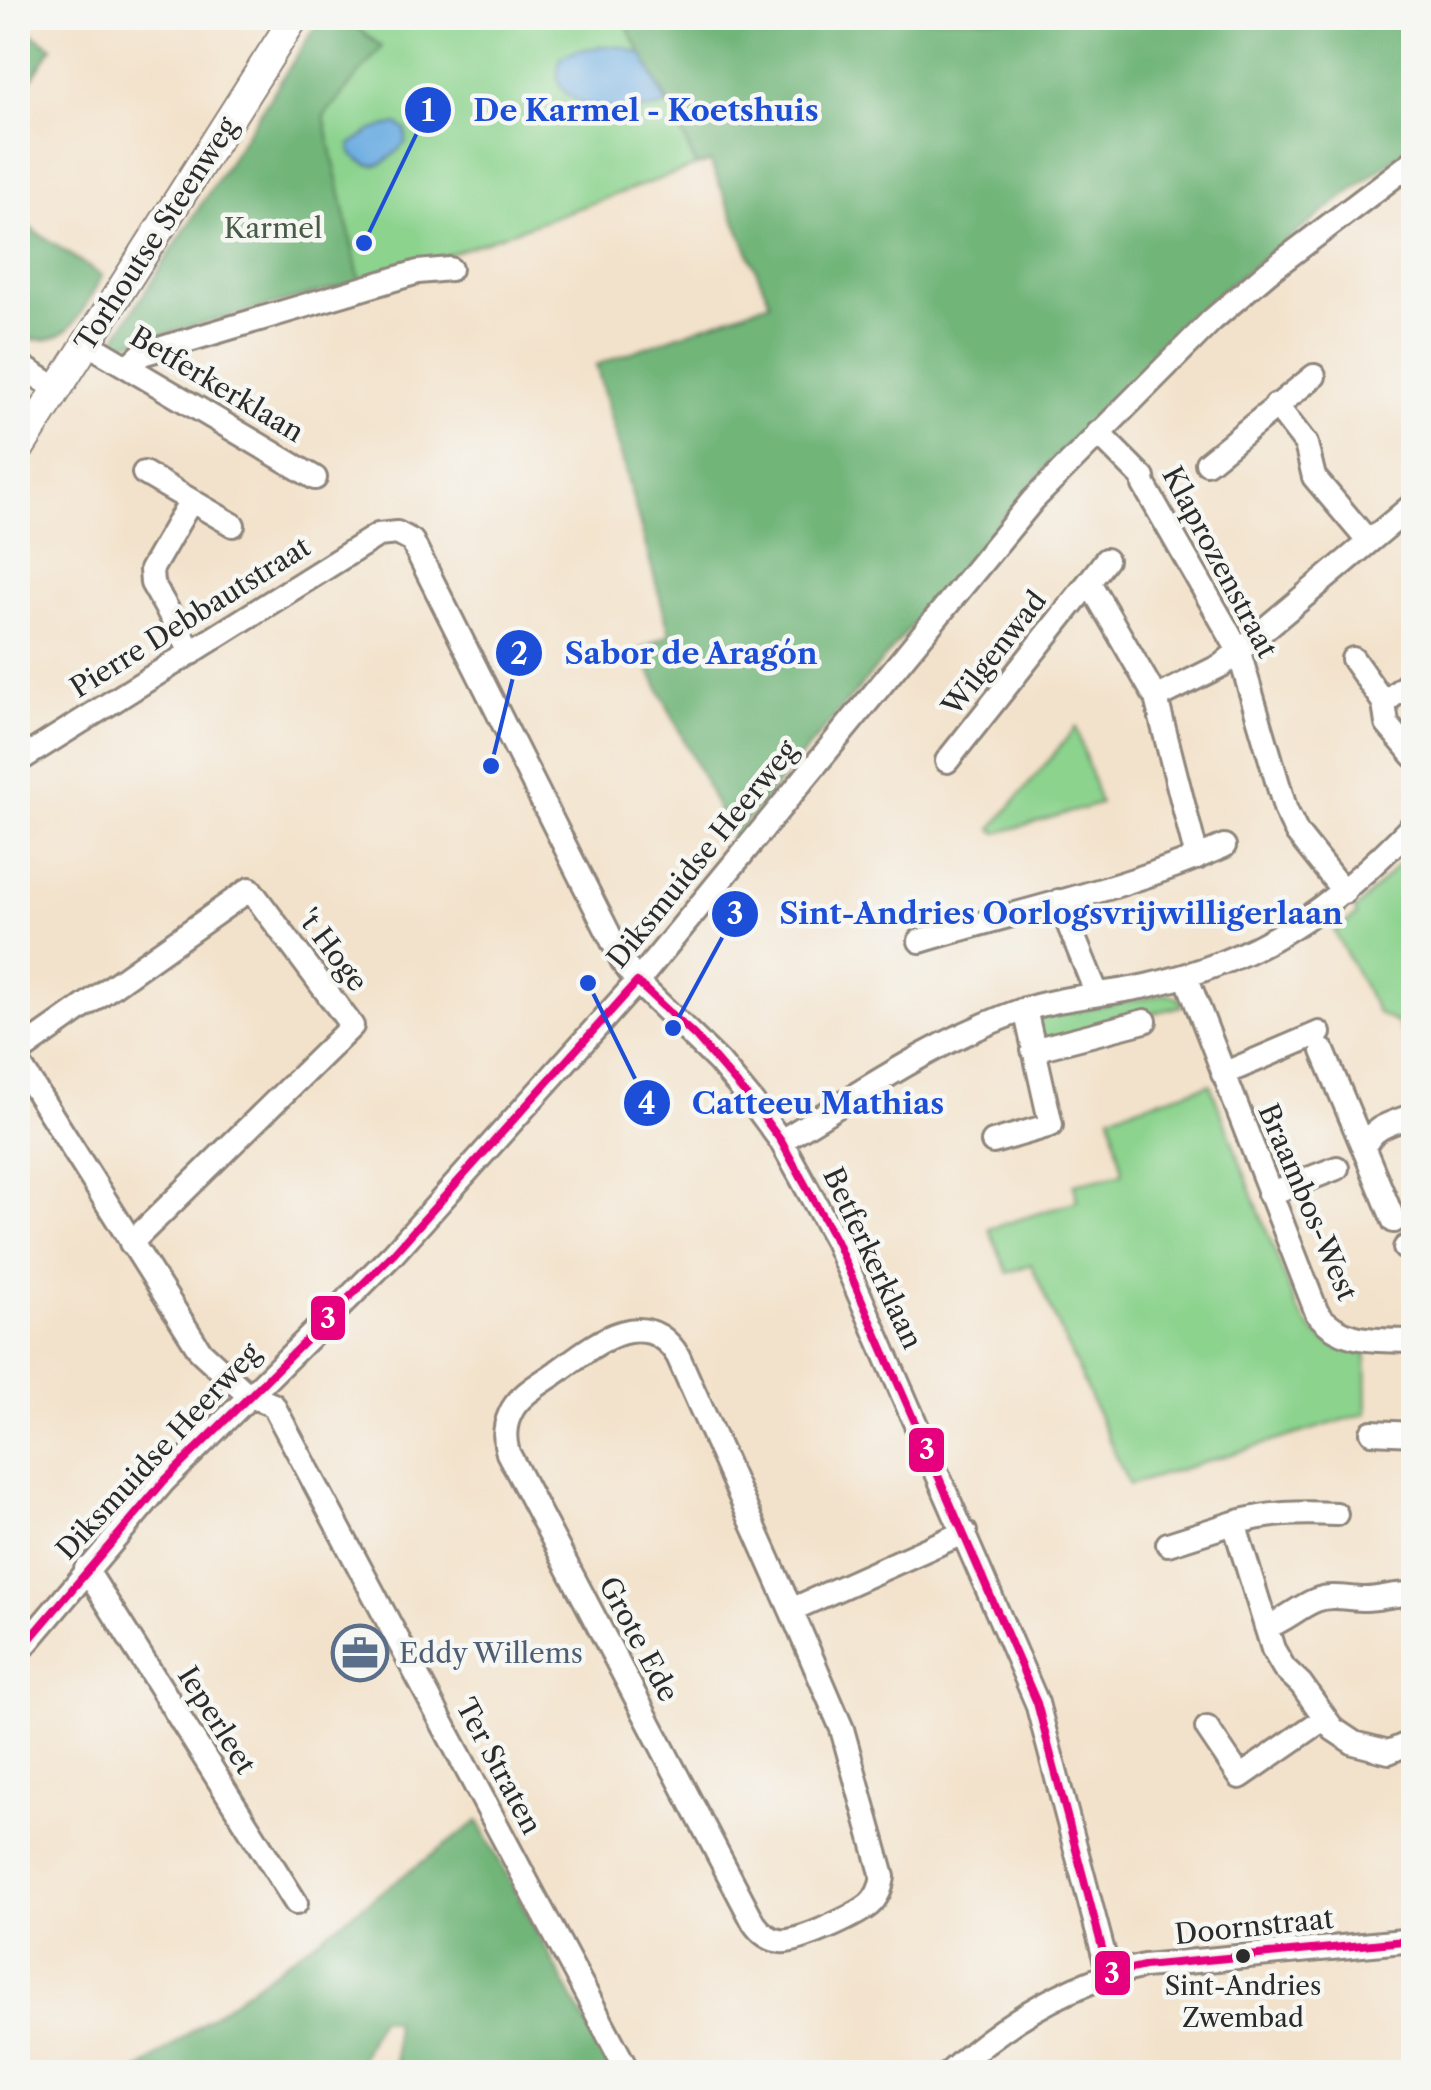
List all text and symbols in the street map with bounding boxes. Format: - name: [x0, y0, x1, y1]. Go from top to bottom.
- callout: De Karmel - Koetshuis: [403, 80, 838, 140]
- text: 1: [421, 92, 435, 129]
- text: De Karmel - Koetshuis: [473, 92, 819, 129]
- street label: Torhoutse Steenweg: [68, 110, 244, 357]
- park label: Karmel: [224, 211, 322, 245]
- street label: Betferkerklaan: [124, 319, 310, 449]
- street label: Klaprozenstraat: [1155, 461, 1285, 663]
- street label: Pierre Debbautstraat: [64, 529, 316, 705]
- street label: Wilgenwad: [934, 584, 1053, 723]
- callout: Sabor de Aragón: [494, 623, 838, 683]
- text: 2: [510, 635, 528, 672]
- text: Sabor de Aragón: [565, 635, 818, 672]
- street label: Diksmuidse Heerweg: [600, 733, 804, 975]
- callout: Sint-Andries Oorlogsvrijwilligerlaan: [710, 884, 1363, 944]
- text: 3: [727, 895, 743, 932]
- text: Sint-Andries Oorlogsvrijwilligerlaan: [779, 895, 1343, 932]
- street label: 't Hoge: [291, 902, 375, 998]
- callout: Catteeu Mathias: [622, 1073, 965, 1133]
- text: 4: [638, 1085, 656, 1122]
- text: Catteeu Mathias: [692, 1085, 944, 1122]
- street label: Braambos-West: [1251, 1099, 1365, 1306]
- street label: Betferkerklaan: [816, 1162, 930, 1354]
- line badge: 3: [309, 1294, 347, 1342]
- text: 3: [320, 1301, 336, 1335]
- street label: Diksmuidse Heerweg: [49, 1336, 267, 1566]
- line badge: 3: [907, 1426, 946, 1474]
- text: 3: [919, 1432, 935, 1466]
- street label: Grote Ede: [592, 1571, 686, 1707]
- office icon: Eddy Willems: [330, 1623, 390, 1683]
- place label: Eddy Willems: [399, 1636, 583, 1670]
- street label: Ieperleet: [171, 1660, 263, 1780]
- street label: Ter Straten: [449, 1692, 549, 1840]
- street label: Doornstraat: [1173, 1901, 1335, 1951]
- marker: Sint-Andries Zwembad: [1233, 1946, 1253, 1966]
- line badge: 3: [1093, 1949, 1132, 1997]
- text: 3: [1104, 1956, 1120, 1990]
- place label: Sint-Andries Zwembad: [1165, 1970, 1321, 2034]

